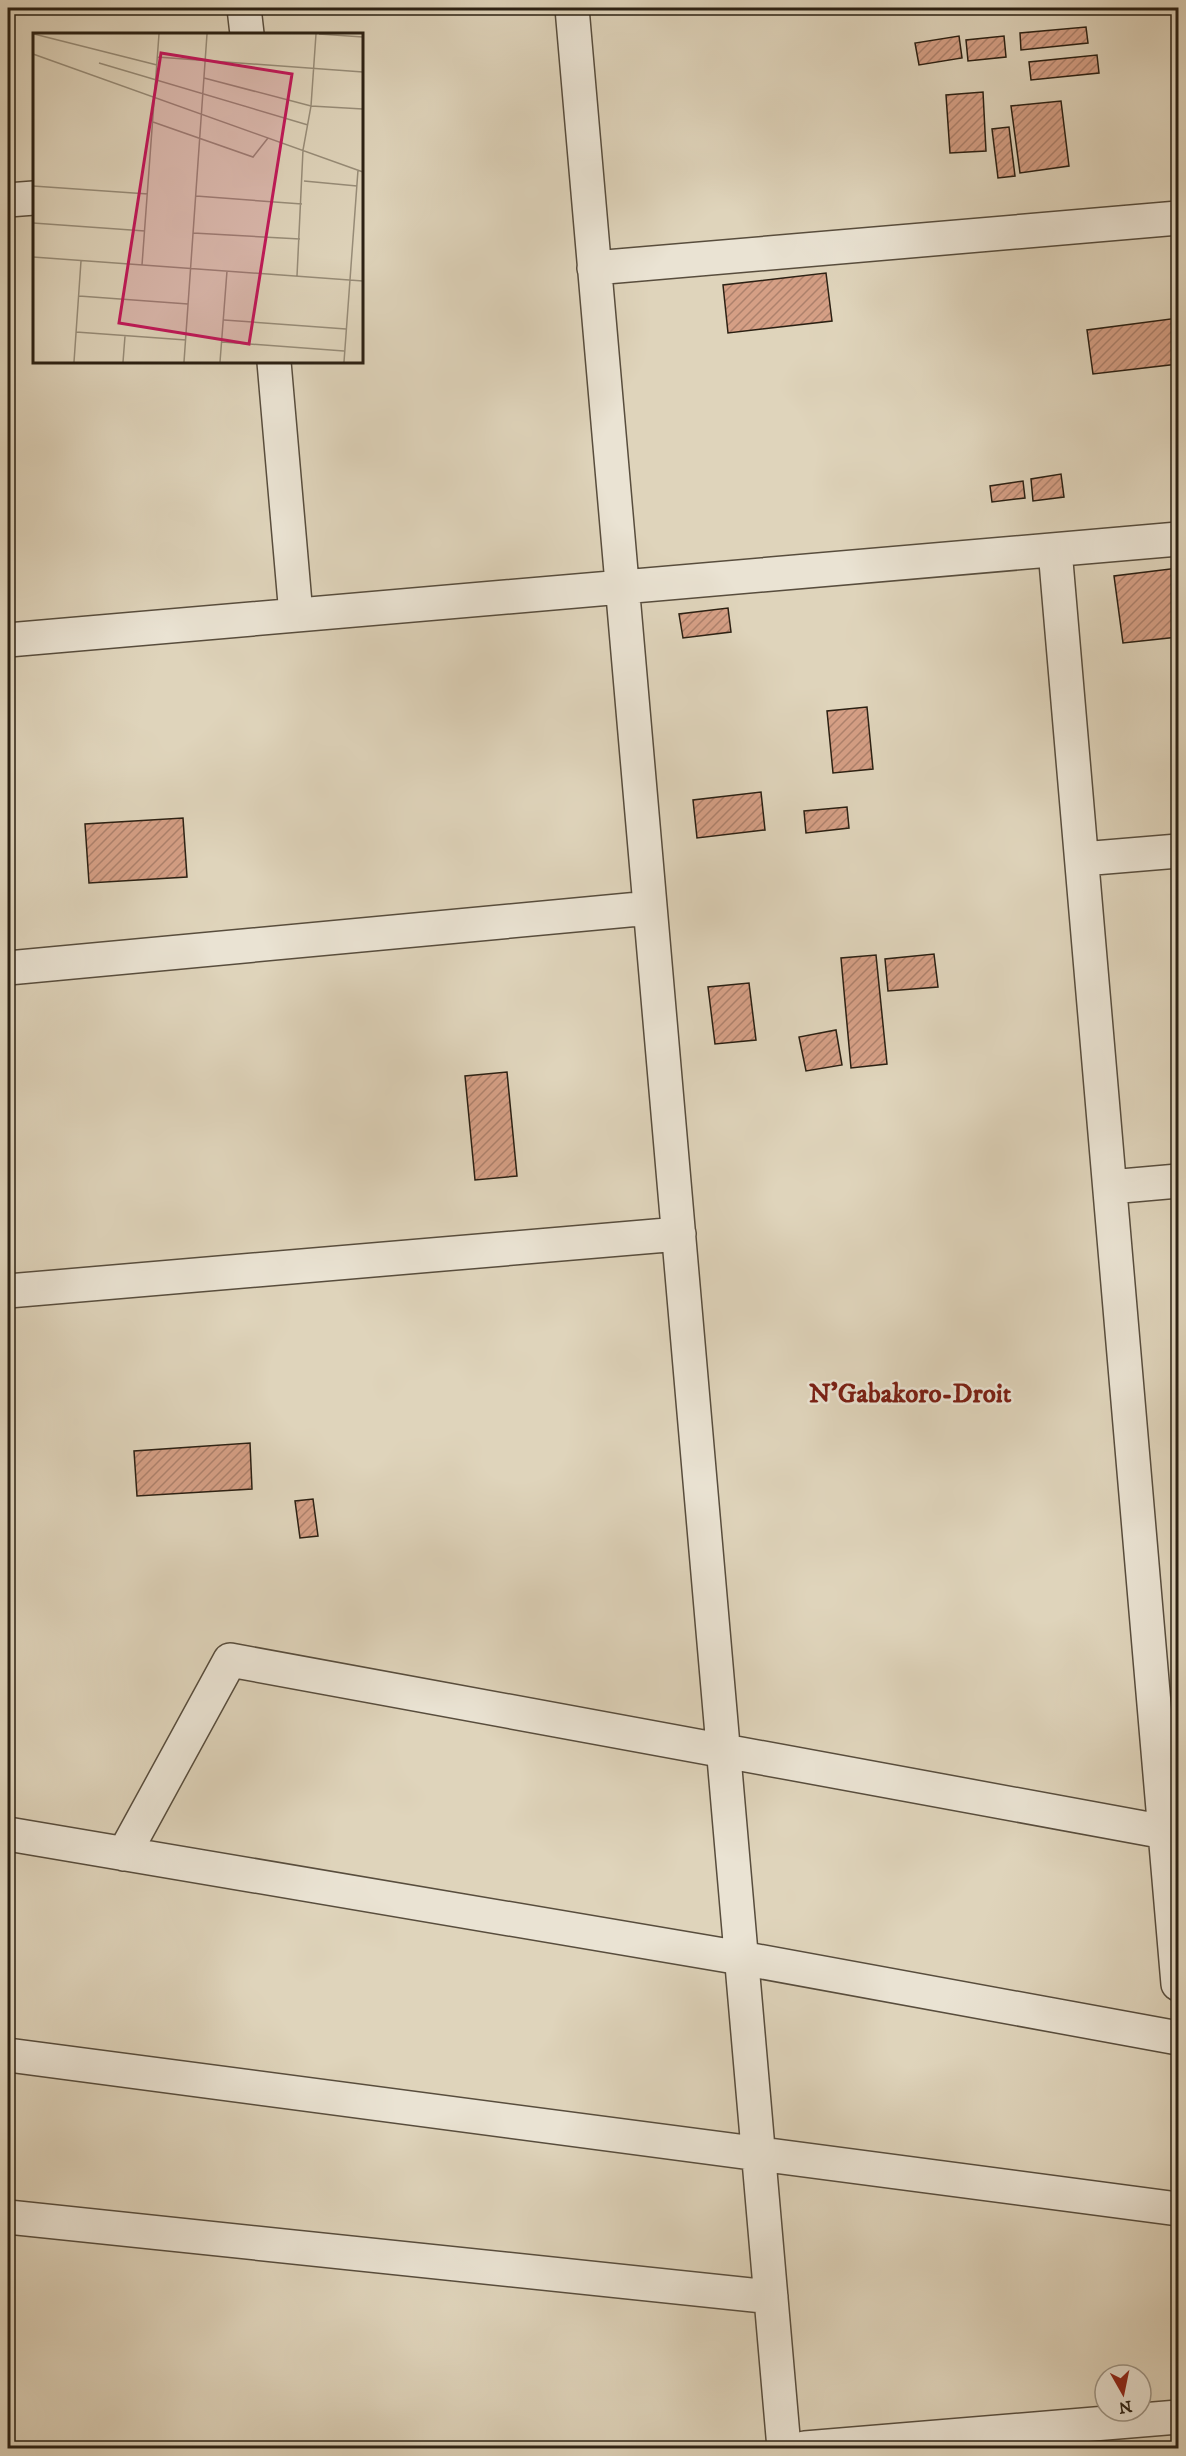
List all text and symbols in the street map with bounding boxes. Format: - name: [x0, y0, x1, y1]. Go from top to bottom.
- inset map: [33, 33, 363, 363]
- district label: N'Gabakoro-Droit: [809, 1377, 1012, 1411]
- north arrow: [1093, 2363, 1153, 2423]
- text: N: [1117, 2396, 1133, 2418]

